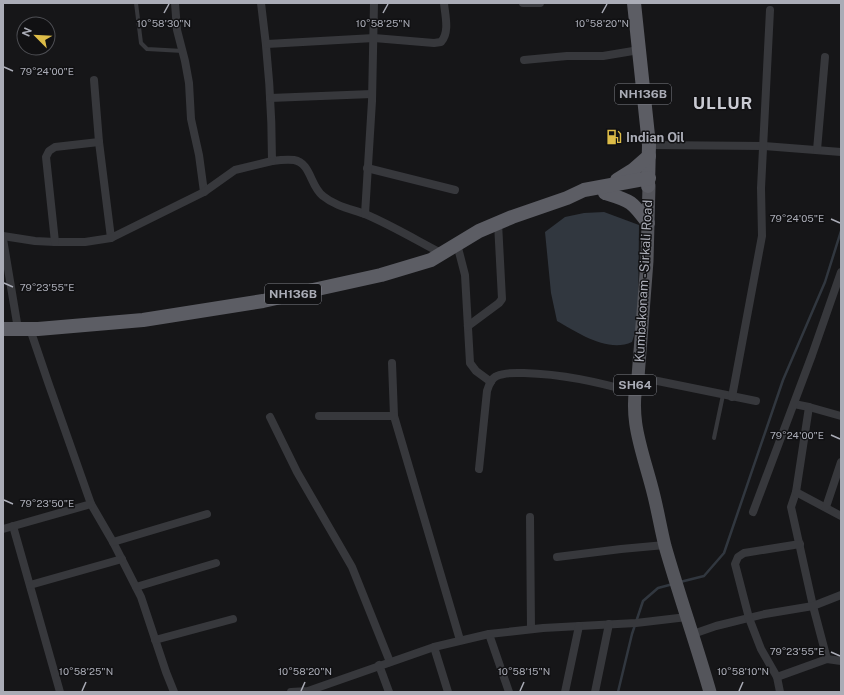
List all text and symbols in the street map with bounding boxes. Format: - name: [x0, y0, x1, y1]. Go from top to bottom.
- north arrow: [16, 16, 56, 56]
- text: 10°58'30"N: [137, 17, 191, 29]
- text: 10°58'25"N: [356, 17, 410, 29]
- text: 10°58'20"N: [575, 17, 629, 29]
- text: N: [20, 26, 34, 38]
- text: 79°24'00"E: [20, 65, 74, 77]
- road number: NH136B: [615, 84, 671, 104]
- district label: ULLUR: [693, 93, 753, 113]
- fuel station icon: Indian Oil: [605, 128, 623, 146]
- place label: Indian Oil: [626, 130, 685, 145]
- street label: Kumbakonam - Sirkali Road: [632, 199, 655, 363]
- text: 79°24'05"E: [770, 212, 824, 224]
- text: 79°23'55"E: [20, 281, 74, 293]
- road number: NH136B: [265, 284, 321, 304]
- road number: SH64: [614, 375, 656, 395]
- text: 79°24'00"E: [770, 429, 824, 441]
- text: 79°23'50"E: [20, 497, 74, 509]
- text: 79°23'55"E: [770, 645, 824, 657]
- text: 10°58'25"N: [59, 665, 113, 677]
- text: 10°58'20"N: [278, 665, 332, 677]
- text: 10°58'15"N: [498, 665, 550, 677]
- text: 10°58'10"N: [717, 665, 769, 677]

